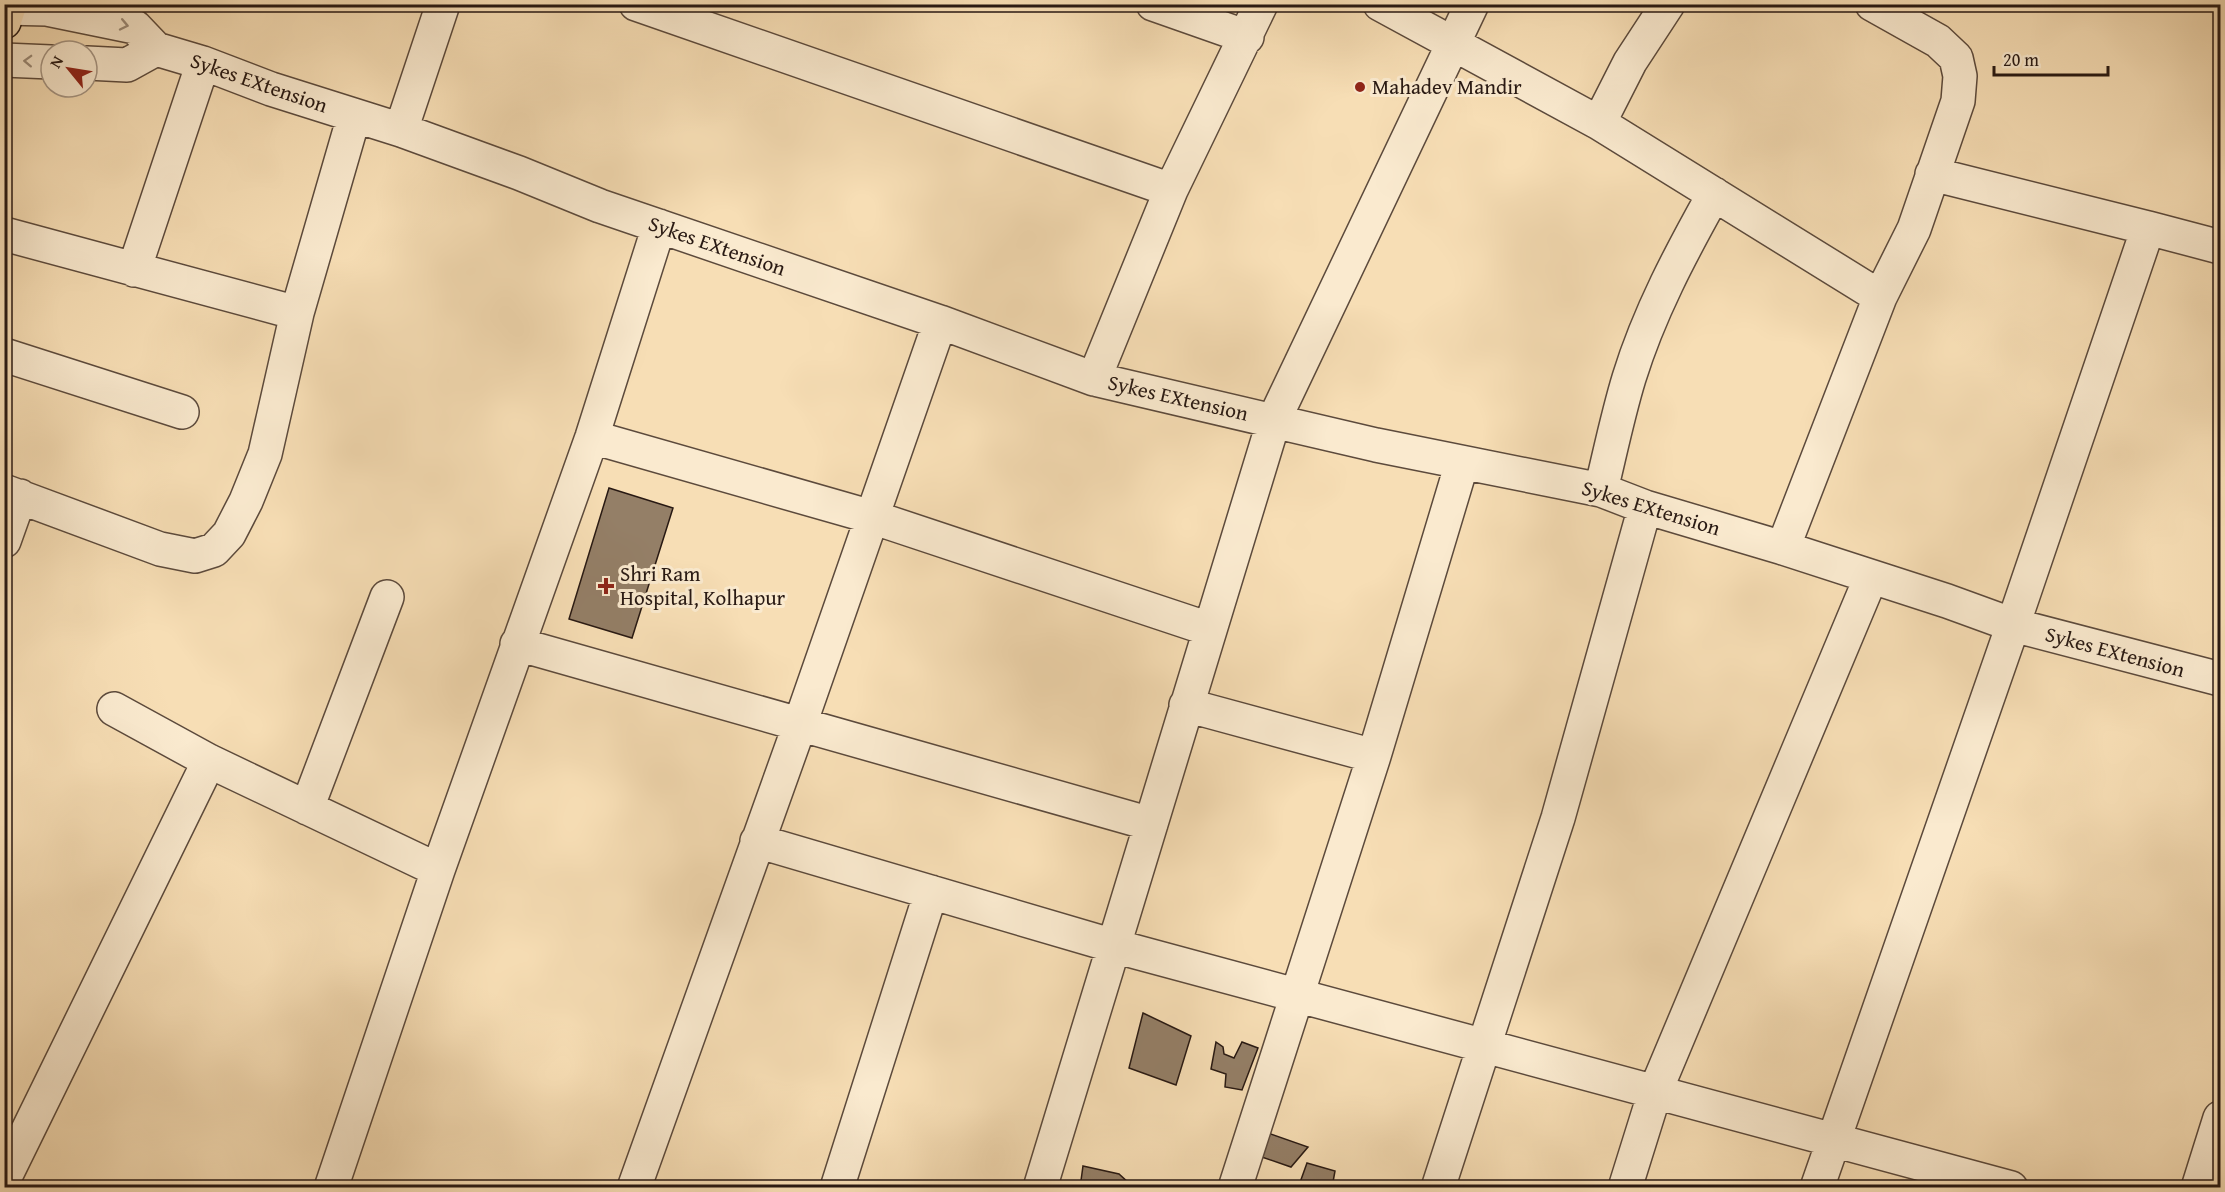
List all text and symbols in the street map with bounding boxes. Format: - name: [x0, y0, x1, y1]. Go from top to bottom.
- one-way arrow: [119, 18, 129, 31]
- north arrow: [39, 39, 99, 99]
- scale bar: [1994, 39, 2108, 77]
- street label: Sykes EXtension: [186, 45, 332, 121]
- text: 20 m: [2003, 46, 2039, 73]
- text: N: [43, 51, 69, 72]
- one-way arrow: [23, 55, 32, 67]
- place label: Mahadev Mandir: [1372, 71, 1522, 102]
- marker: Mahadev Mandir: [1353, 80, 1367, 94]
- street label: Sykes EXtension: [644, 208, 790, 284]
- street label: Sykes EXtension: [1105, 366, 1252, 429]
- street label: Sykes EXtension: [1578, 472, 1724, 543]
- place label: Shri Ram Hospital, Kolhapur: [620, 558, 786, 613]
- marker: Shri Ram Hospital, Kolhapur: [597, 577, 615, 595]
- street label: Sykes EXtension: [2042, 618, 2189, 685]

